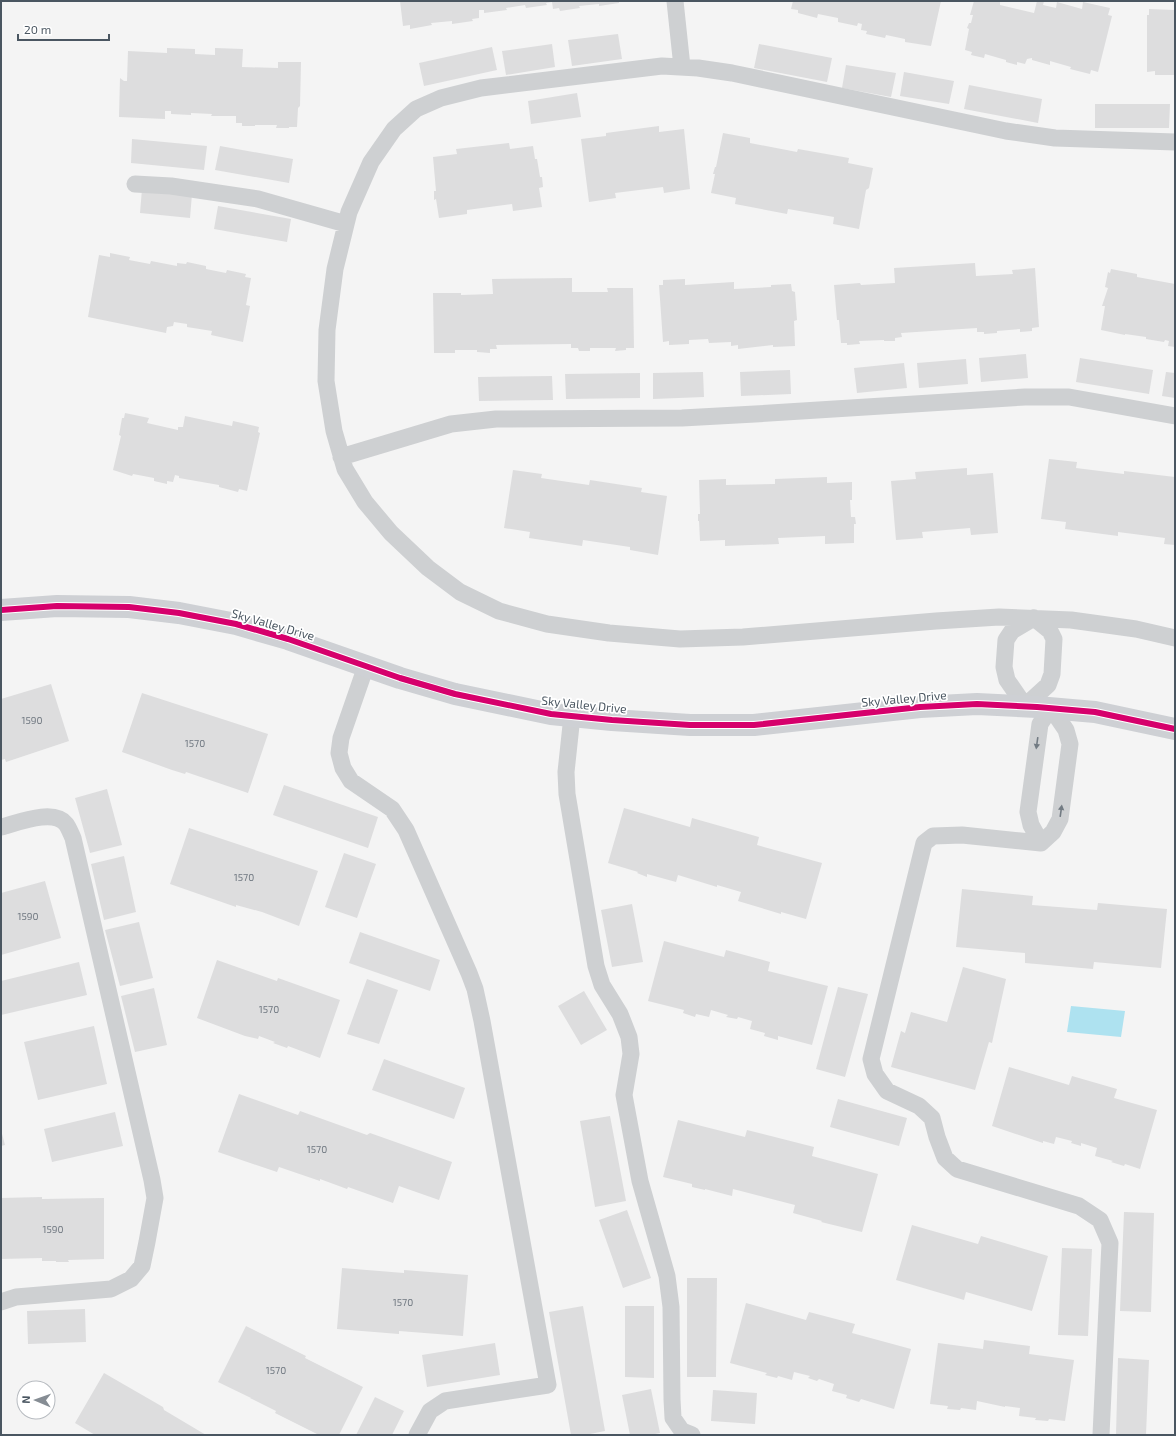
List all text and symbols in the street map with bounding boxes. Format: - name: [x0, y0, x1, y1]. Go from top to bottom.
- scale bar: [18, 16, 109, 42]
- text: 20 m: [24, 22, 51, 36]
- street label: Sky Valley Drive: [230, 606, 316, 643]
- street label: Sky Valley Drive: [861, 687, 947, 709]
- street label: Sky Valley Drive: [541, 693, 627, 715]
- house number: 1590: [21, 714, 43, 726]
- house number: 1570: [185, 737, 205, 749]
- one-way arrow: [1034, 737, 1040, 749]
- one-way arrow: [1058, 805, 1064, 817]
- house number: 1570: [234, 871, 254, 883]
- house number: 1590: [17, 910, 39, 922]
- house number: 1570: [259, 1003, 279, 1015]
- house number: 1570: [307, 1143, 327, 1155]
- house number: 1590: [42, 1223, 64, 1235]
- house number: 1570: [393, 1296, 413, 1308]
- house number: 1570: [266, 1364, 286, 1376]
- north arrow: [16, 1380, 56, 1420]
- text: N: [19, 1395, 32, 1404]

